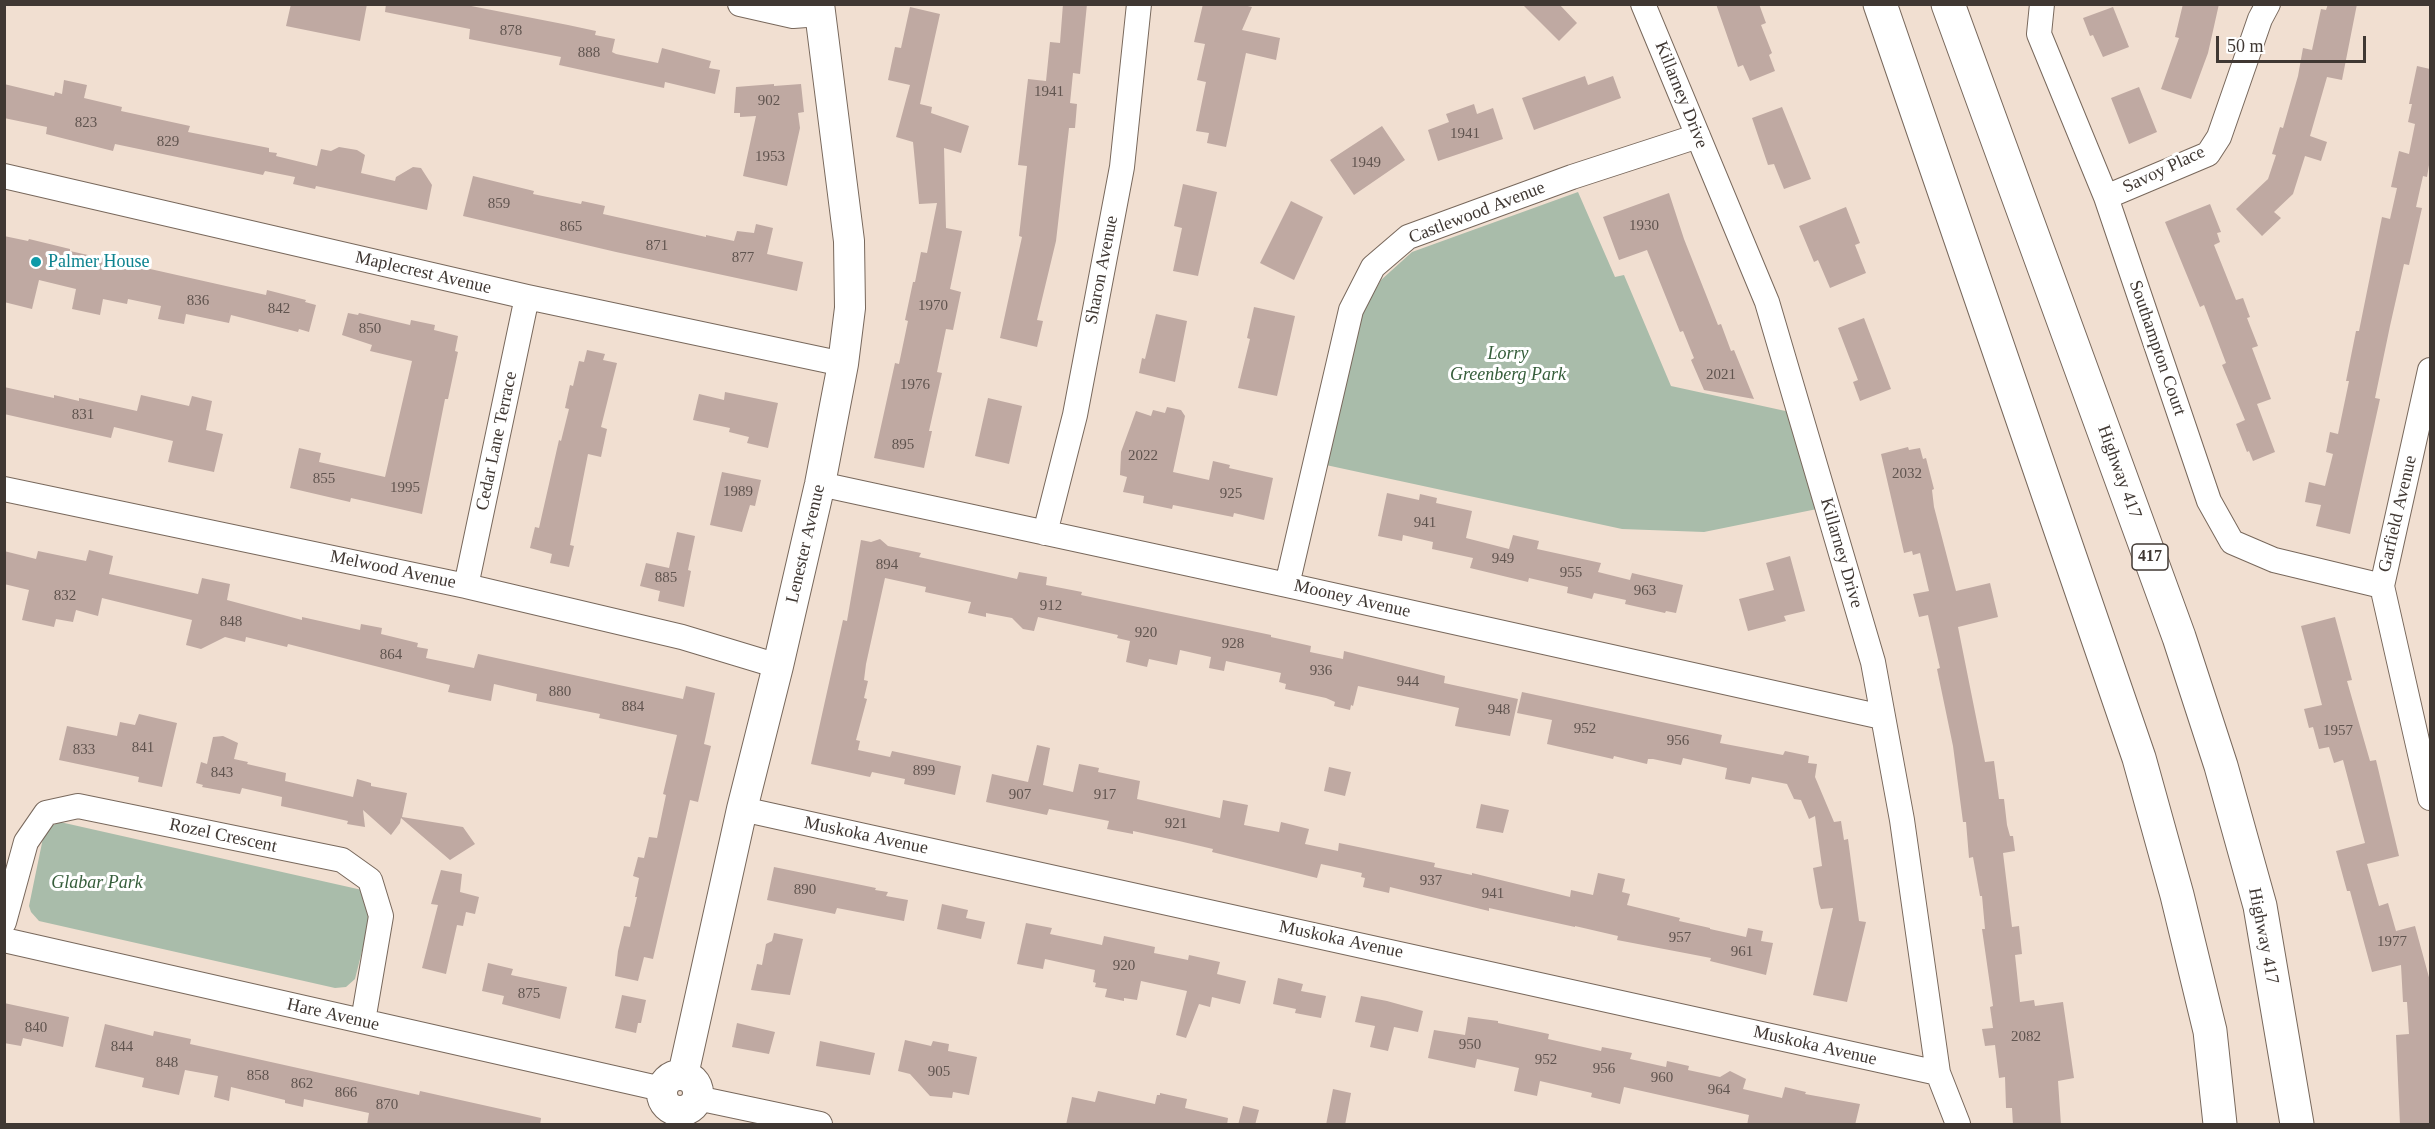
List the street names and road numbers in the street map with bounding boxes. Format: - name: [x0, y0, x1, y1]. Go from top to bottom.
- street label: Killarney Drive: [1650, 38, 1712, 152]
- street label: Savoy Place: [2119, 142, 2209, 198]
- street label: Castlewood Avenue: [1406, 177, 1548, 249]
- street label: Sharon Avenue: [1081, 214, 1123, 326]
- street label: Maplecrest Avenue: [353, 247, 493, 299]
- street label: Southampton Court: [2124, 278, 2190, 418]
- street label: Cedar Lane Terrace: [472, 369, 522, 513]
- street label: Highway 417: [2092, 423, 2146, 521]
- street label: Garfield Avenue: [2374, 454, 2422, 574]
- street label: Lenester Avenue: [782, 483, 830, 605]
- street label: Killarney Drive: [1815, 495, 1867, 611]
- road number: 417: [2132, 544, 2168, 570]
- street label: Melwood Avenue: [328, 546, 458, 594]
- street label: Mooney Avenue: [1292, 575, 1412, 623]
- street label: Muskoka Avenue: [802, 812, 930, 860]
- street label: Rozel Crescent: [167, 814, 279, 858]
- street label: Highway 417: [2243, 886, 2283, 986]
- street label: Muskoka Avenue: [1277, 916, 1405, 964]
- street label: Hare Avenue: [285, 994, 381, 1036]
- street label: Muskoka Avenue: [1751, 1021, 1879, 1071]

